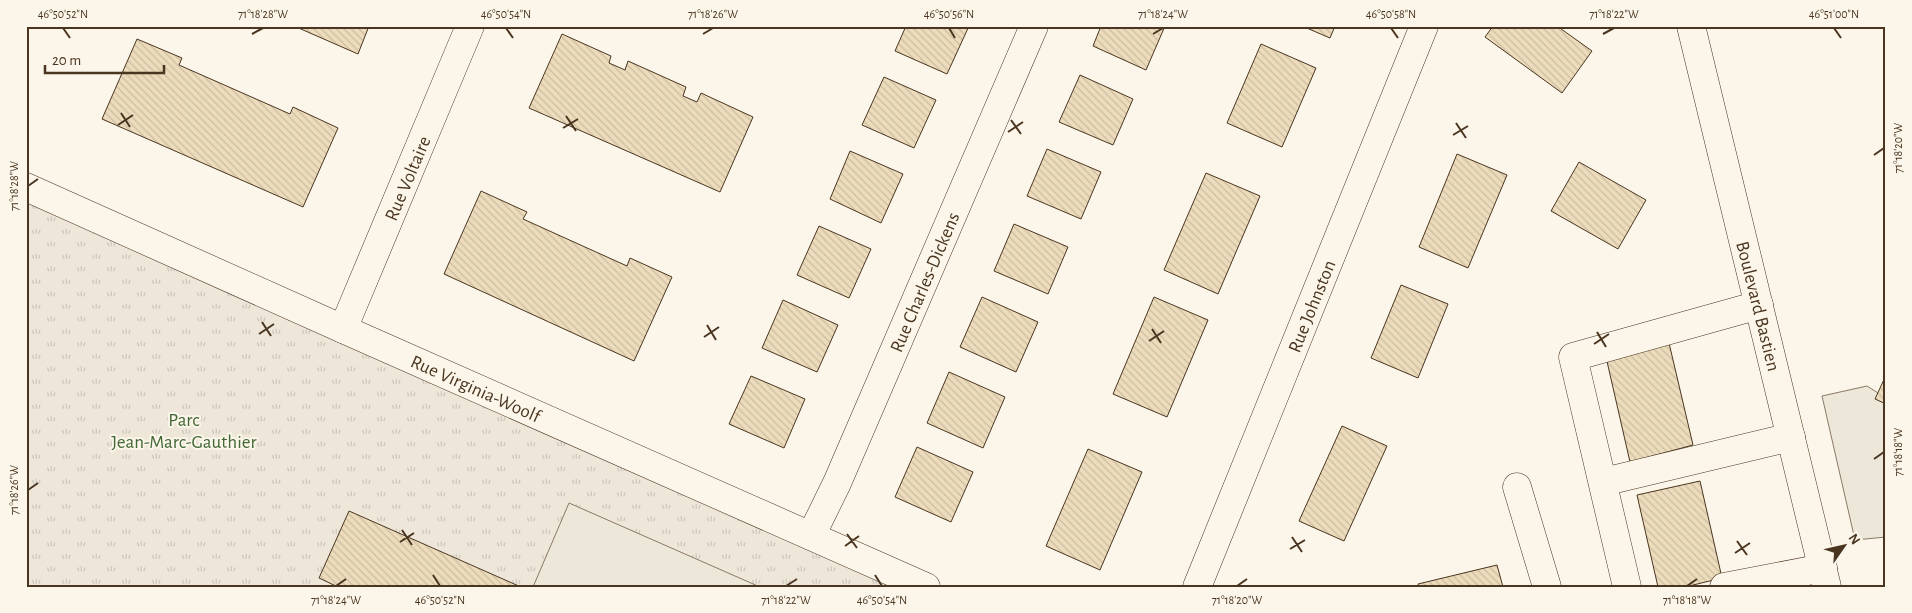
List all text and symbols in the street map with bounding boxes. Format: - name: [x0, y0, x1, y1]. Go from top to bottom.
- text: 46°50'52"N: [38, 8, 88, 20]
- text: 71°18'28"W: [238, 8, 288, 20]
- text: 46°50'54"N: [481, 8, 531, 20]
- text: 71°18'26"W: [688, 8, 738, 20]
- text: 46°50'56"N: [924, 8, 974, 20]
- text: 71°18'24"W: [1138, 8, 1188, 20]
- text: 46°50'58"N: [1366, 8, 1416, 20]
- text: 71°18'22"W: [1589, 8, 1639, 20]
- text: 46°51'00"N: [1809, 8, 1859, 20]
- scale bar: [45, 42, 164, 74]
- text: 20 m: [52, 53, 81, 68]
- text: 71°18'20"W: [1892, 122, 1904, 173]
- street label: Rue Voltaire: [382, 133, 435, 224]
- text: 71°18'28"W: [8, 161, 20, 211]
- street label: Rue Charles-Dickens: [887, 210, 963, 355]
- street label: Boulevard Bastien: [1732, 239, 1783, 373]
- street label: Rue Johnston: [1285, 258, 1340, 355]
- street label: Rue Virginia-Woolf: [408, 352, 544, 427]
- park label: Parc Jean-Marc-Gauthier: [111, 411, 257, 452]
- text: 71°18'18"W: [1892, 427, 1904, 476]
- text: 71°18'26"W: [8, 465, 20, 515]
- north arrow: [1820, 520, 1870, 570]
- text: N: [1845, 531, 1862, 547]
- text: 71°18'24"W: [311, 594, 361, 606]
- text: 46°50'52"N: [415, 594, 465, 606]
- text: 71°18'22"W: [761, 594, 811, 606]
- text: 46°50'54"N: [857, 594, 907, 606]
- text: 71°18'20"W: [1212, 594, 1263, 606]
- text: 71°18'18"W: [1663, 594, 1712, 606]

